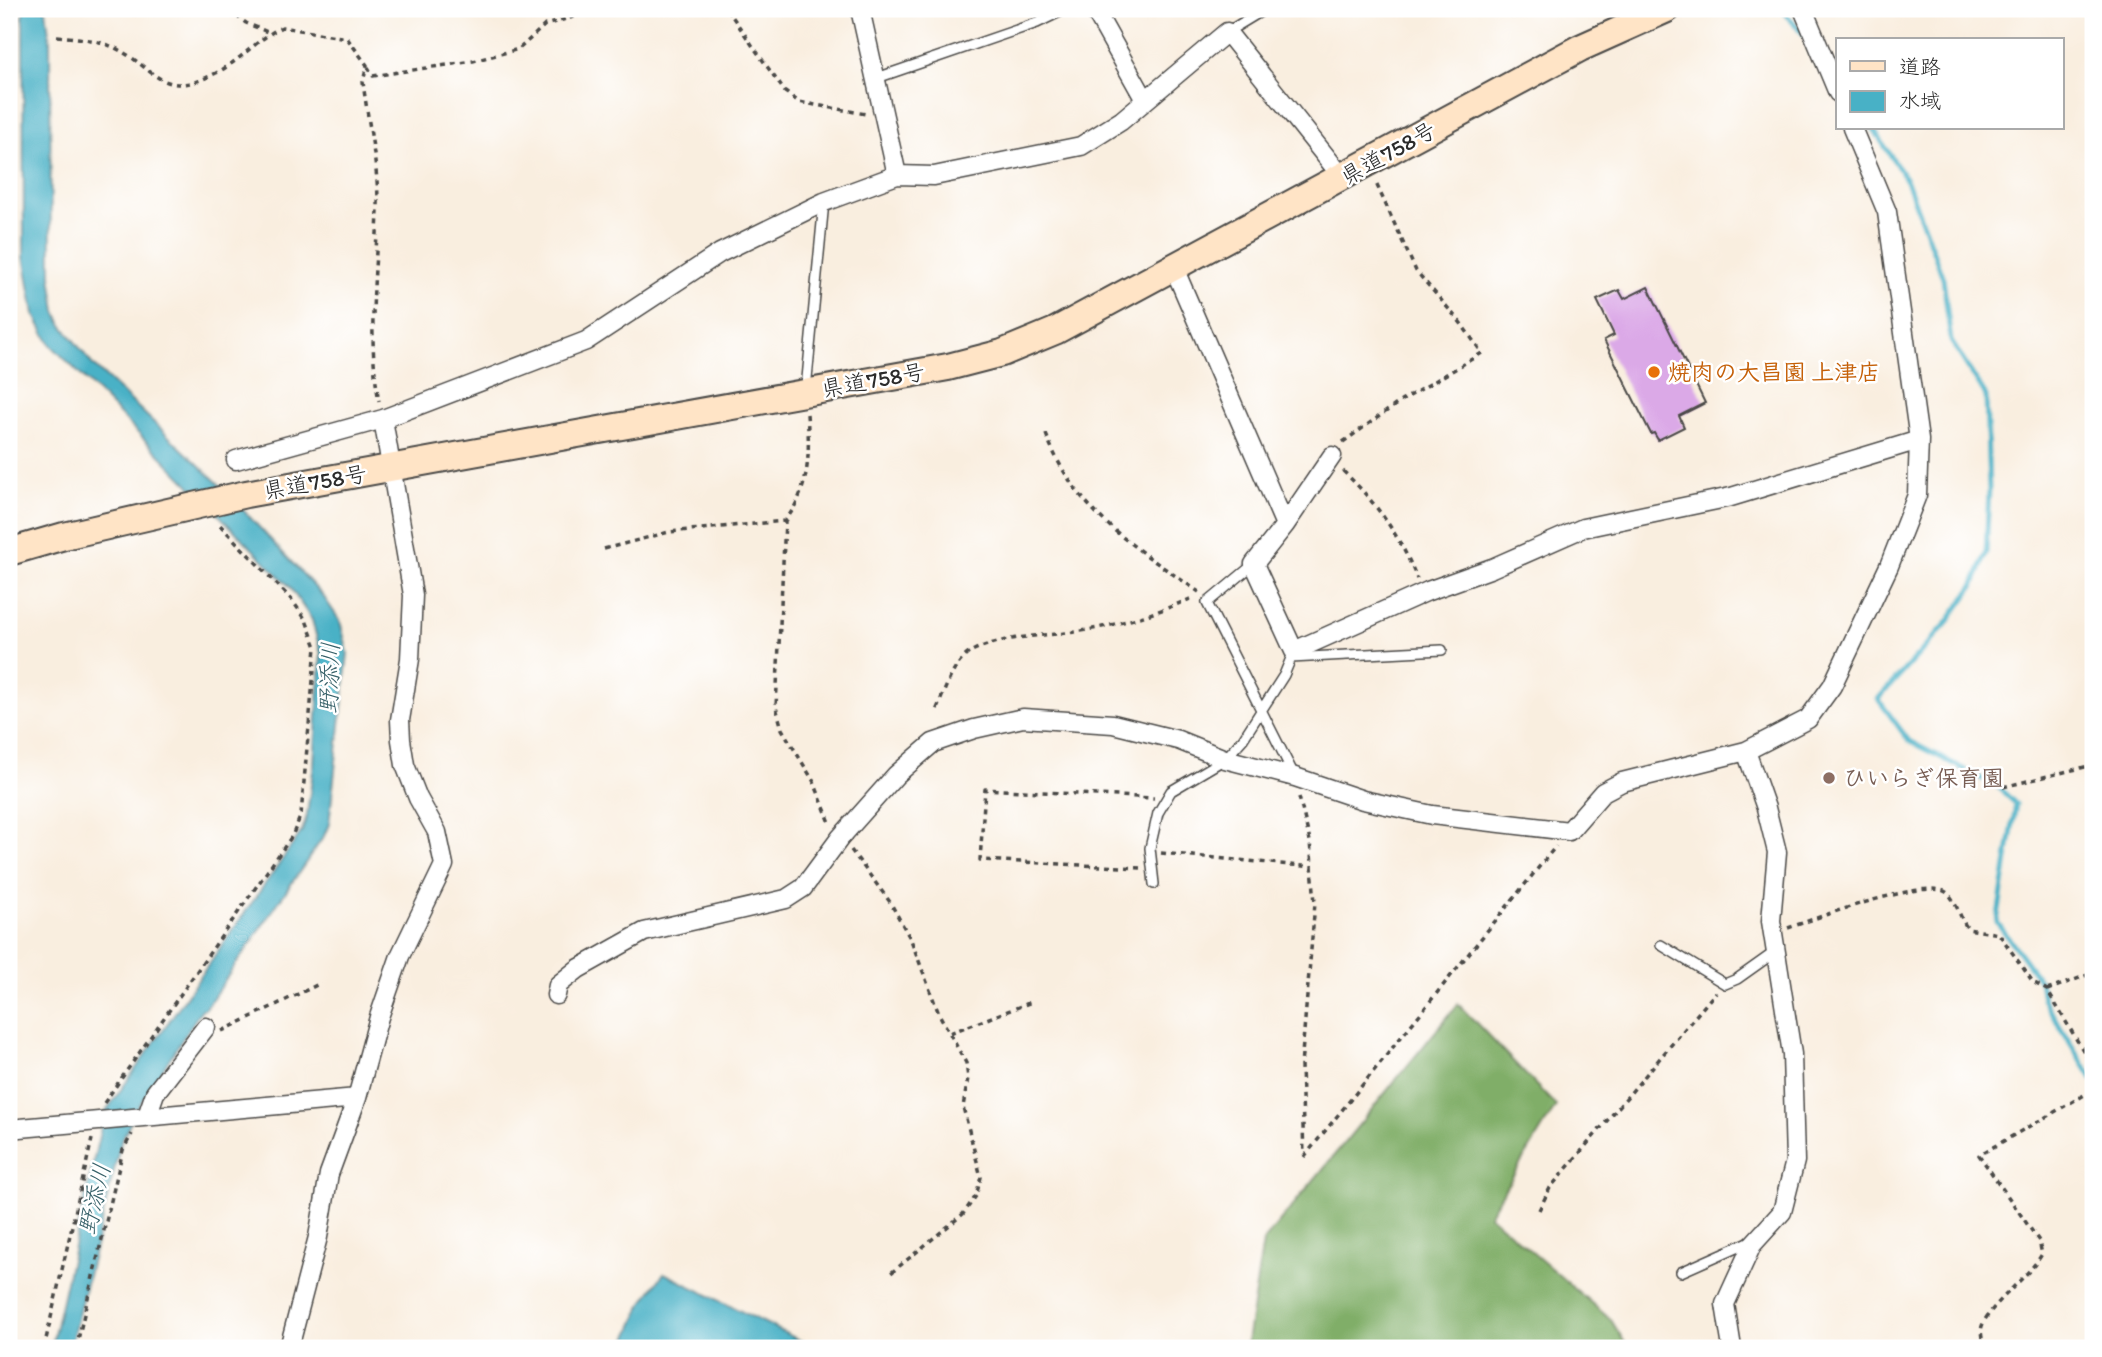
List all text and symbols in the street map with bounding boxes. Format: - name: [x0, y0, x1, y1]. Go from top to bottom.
- legend: [1836, 38, 2064, 130]
- text: 道路: [1899, 54, 1941, 79]
- text: 水域: [1899, 88, 1941, 113]
- street label: 県道758号: [1335, 115, 1441, 191]
- street label: 県道758号: [819, 357, 927, 403]
- place label: 焼肉の大昌園 上津店: [1668, 358, 1880, 386]
- marker: 焼肉の大昌園 上津店: [1646, 364, 1662, 380]
- street label: 県道758号: [261, 459, 369, 505]
- water label: 野添川: [313, 642, 345, 714]
- place label: ひいらぎ保育園: [1843, 764, 2004, 792]
- marker: ひいらぎ保育園: [1821, 770, 1837, 786]
- water label: 野添川: [72, 1161, 116, 1237]

